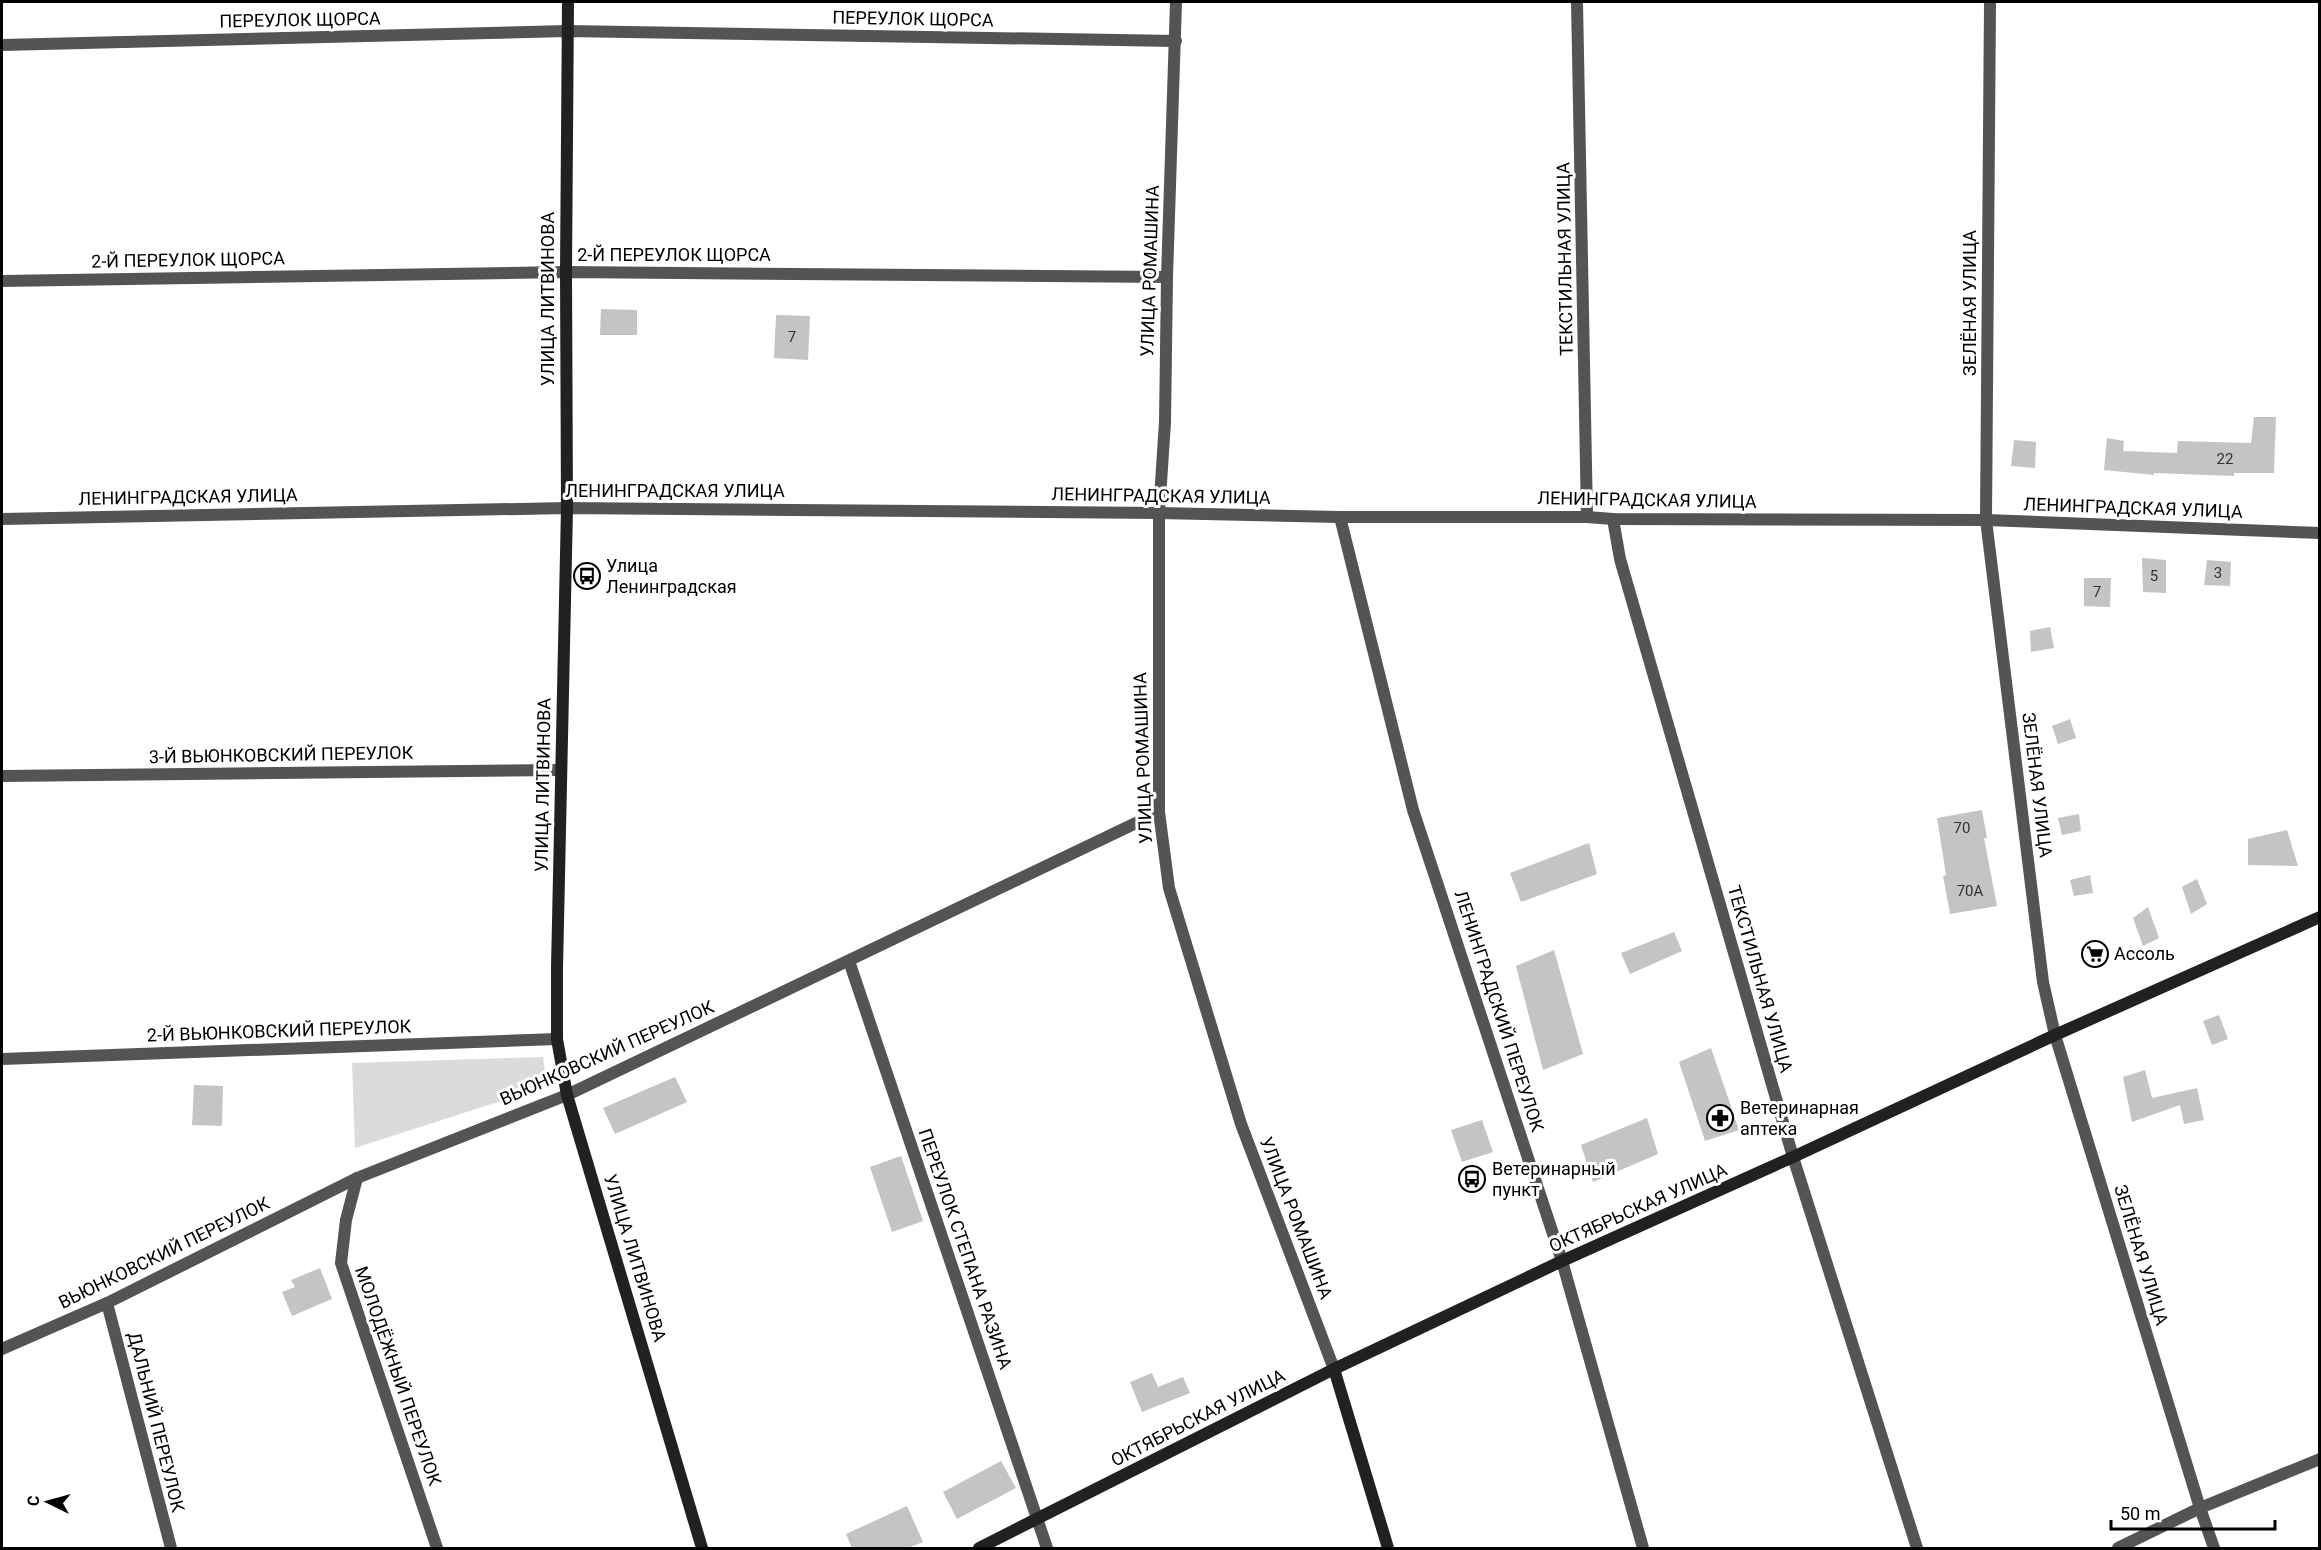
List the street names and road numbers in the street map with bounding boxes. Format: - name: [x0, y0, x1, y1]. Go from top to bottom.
- street label: ПЕРЕУЛОК ЩОРСА: [832, 7, 994, 30]
- street label: ПЕРЕУЛОК ЩОРСА: [219, 8, 381, 31]
- street label: ТЕКСТИЛЬНАЯ УЛИЦА: [1552, 162, 1577, 356]
- street label: УЛИЦА РОМАШИНА: [1136, 184, 1163, 357]
- street label: УЛИЦА ЛИТВИНОВА: [537, 212, 558, 386]
- street label: ЗЕЛЁНАЯ УЛИЦА: [1959, 230, 1980, 376]
- street label: 2-Й ПЕРЕУЛОК ЩОРСА: [577, 244, 771, 265]
- street label: 2-Й ПЕРЕУЛОК ЩОРСА: [91, 247, 285, 272]
- street label: ЛЕНИНГРАДСКАЯ УЛИЦА: [565, 480, 785, 501]
- street label: ЛЕНИНГРАДСКАЯ УЛИЦА: [1051, 483, 1271, 508]
- street label: ЛЕНИНГРАДСКАЯ УЛИЦА: [78, 484, 298, 509]
- street label: ЛЕНИНГРАДСКАЯ УЛИЦА: [1537, 487, 1757, 512]
- street label: ЛЕНИНГРАДСКАЯ УЛИЦА: [2023, 493, 2243, 522]
- street label: УЛИЦА РОМАШИНА: [1129, 672, 1156, 844]
- street label: УЛИЦА ЛИТВИНОВА: [530, 697, 555, 872]
- street label: ЗЕЛЁНАЯ УЛИЦА: [2018, 711, 2057, 859]
- street label: 3-Й ВЬЮНКОВСКИЙ ПЕРЕУЛОК: [149, 742, 414, 767]
- street label: ТЕКСТИЛЬНАЯ УЛИЦА: [1724, 883, 1797, 1075]
- street label: ЛЕНИНГРАДСКИЙ ПЕРЕУЛОК: [1450, 888, 1549, 1135]
- street label: ВЬЮНКОВСКИЙ ПЕРЕУЛОК: [497, 996, 717, 1109]
- street label: 2-Й ВЬЮНКОВСКИЙ ПЕРЕУЛОК: [147, 1015, 412, 1046]
- street label: ПЕРЕУЛОК СТЕПАНА РАЗИНА: [914, 1126, 1017, 1372]
- street label: УЛИЦА РОМАШИНА: [1256, 1134, 1337, 1302]
- street label: ОКТЯБРЬСКАЯ УЛИЦА: [1546, 1159, 1730, 1256]
- street label: УЛИЦА ЛИТВИНОВА: [600, 1171, 671, 1344]
- street label: ЗЕЛЁНАЯ УЛИЦА: [2110, 1182, 2173, 1328]
- street label: ВЬЮНКОВСКИЙ ПЕРЕУЛОК: [55, 1192, 273, 1313]
- street label: МОЛОДЁЖНЫЙ ПЕРЕУЛОК: [351, 1263, 446, 1489]
- street label: ДАЛЬНИЙ ПЕРЕУЛОК: [124, 1330, 189, 1514]
- street label: ОКТЯБРЬСКАЯ УЛИЦА: [1107, 1364, 1289, 1471]

